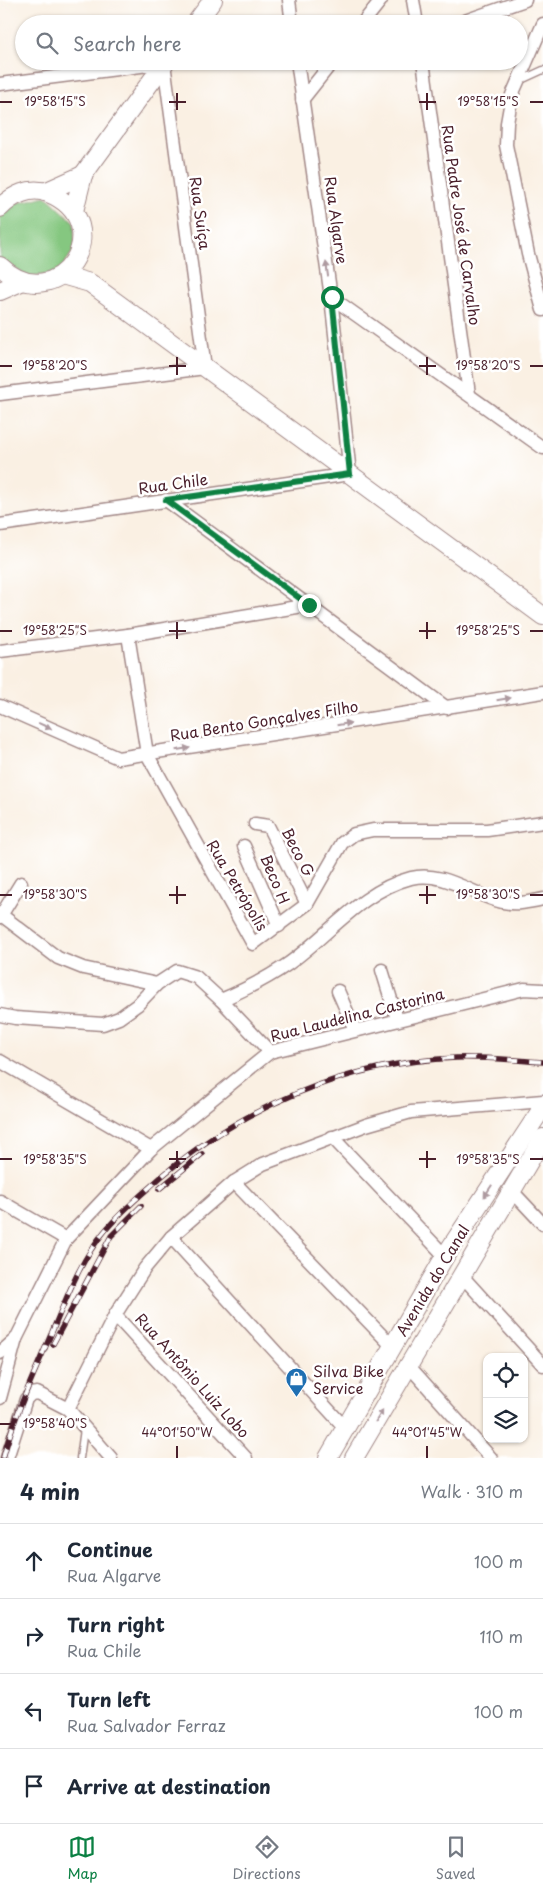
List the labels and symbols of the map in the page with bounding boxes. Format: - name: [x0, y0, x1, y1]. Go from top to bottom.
- text: 19°58'15"S: [24, 92, 86, 110]
- text: 19°58'15"S: [457, 92, 519, 110]
- street label: Rua Padre José de Carvalho: [437, 123, 487, 327]
- street label: Rua Suíça: [185, 175, 218, 252]
- street label: Rua Algarve: [319, 175, 355, 265]
- one-way arrow: [323, 261, 331, 277]
- route start: [321, 286, 344, 309]
- text: 19°58'20"S: [22, 356, 88, 374]
- text: 19°58'20"S: [455, 356, 521, 374]
- street label: Rua Chile: [137, 467, 209, 499]
- route end: [298, 594, 321, 617]
- text: 19°58'25"S: [23, 621, 87, 639]
- text: 19°58'25"S: [456, 621, 520, 639]
- street label: Rua Bento Gonçalves Filho: [168, 694, 360, 746]
- one-way arrow: [497, 694, 513, 702]
- one-way arrow: [336, 720, 352, 728]
- one-way arrow: [38, 722, 52, 730]
- one-way arrow: [176, 744, 192, 752]
- street label: Beco G: [277, 823, 321, 881]
- street label: Rua Petrópolis: [202, 835, 274, 935]
- street label: Beco H: [255, 851, 297, 907]
- text: 19°58'30"S: [23, 885, 87, 903]
- text: 19°58'30"S: [456, 885, 520, 903]
- street label: Rua Laudelina Castorina: [268, 981, 447, 1047]
- text: 19°58'35"S: [23, 1150, 87, 1168]
- text: 19°58'35"S: [456, 1150, 520, 1168]
- one-way arrow: [483, 1185, 492, 1198]
- street label: Avenida do Canal: [390, 1220, 474, 1340]
- street label: Rua Antônio Luiz Lobo: [130, 1307, 256, 1443]
- place label: Silva Bike Service: [313, 1359, 384, 1399]
- shop icon: Silva Bike Service: [285, 1367, 309, 1398]
- one-way arrow: [375, 1410, 384, 1423]
- text: 19°58'40"S: [23, 1414, 87, 1432]
- text: 44°01'50"W: [141, 1423, 213, 1441]
- text: 44°01'45"W: [392, 1423, 463, 1441]

